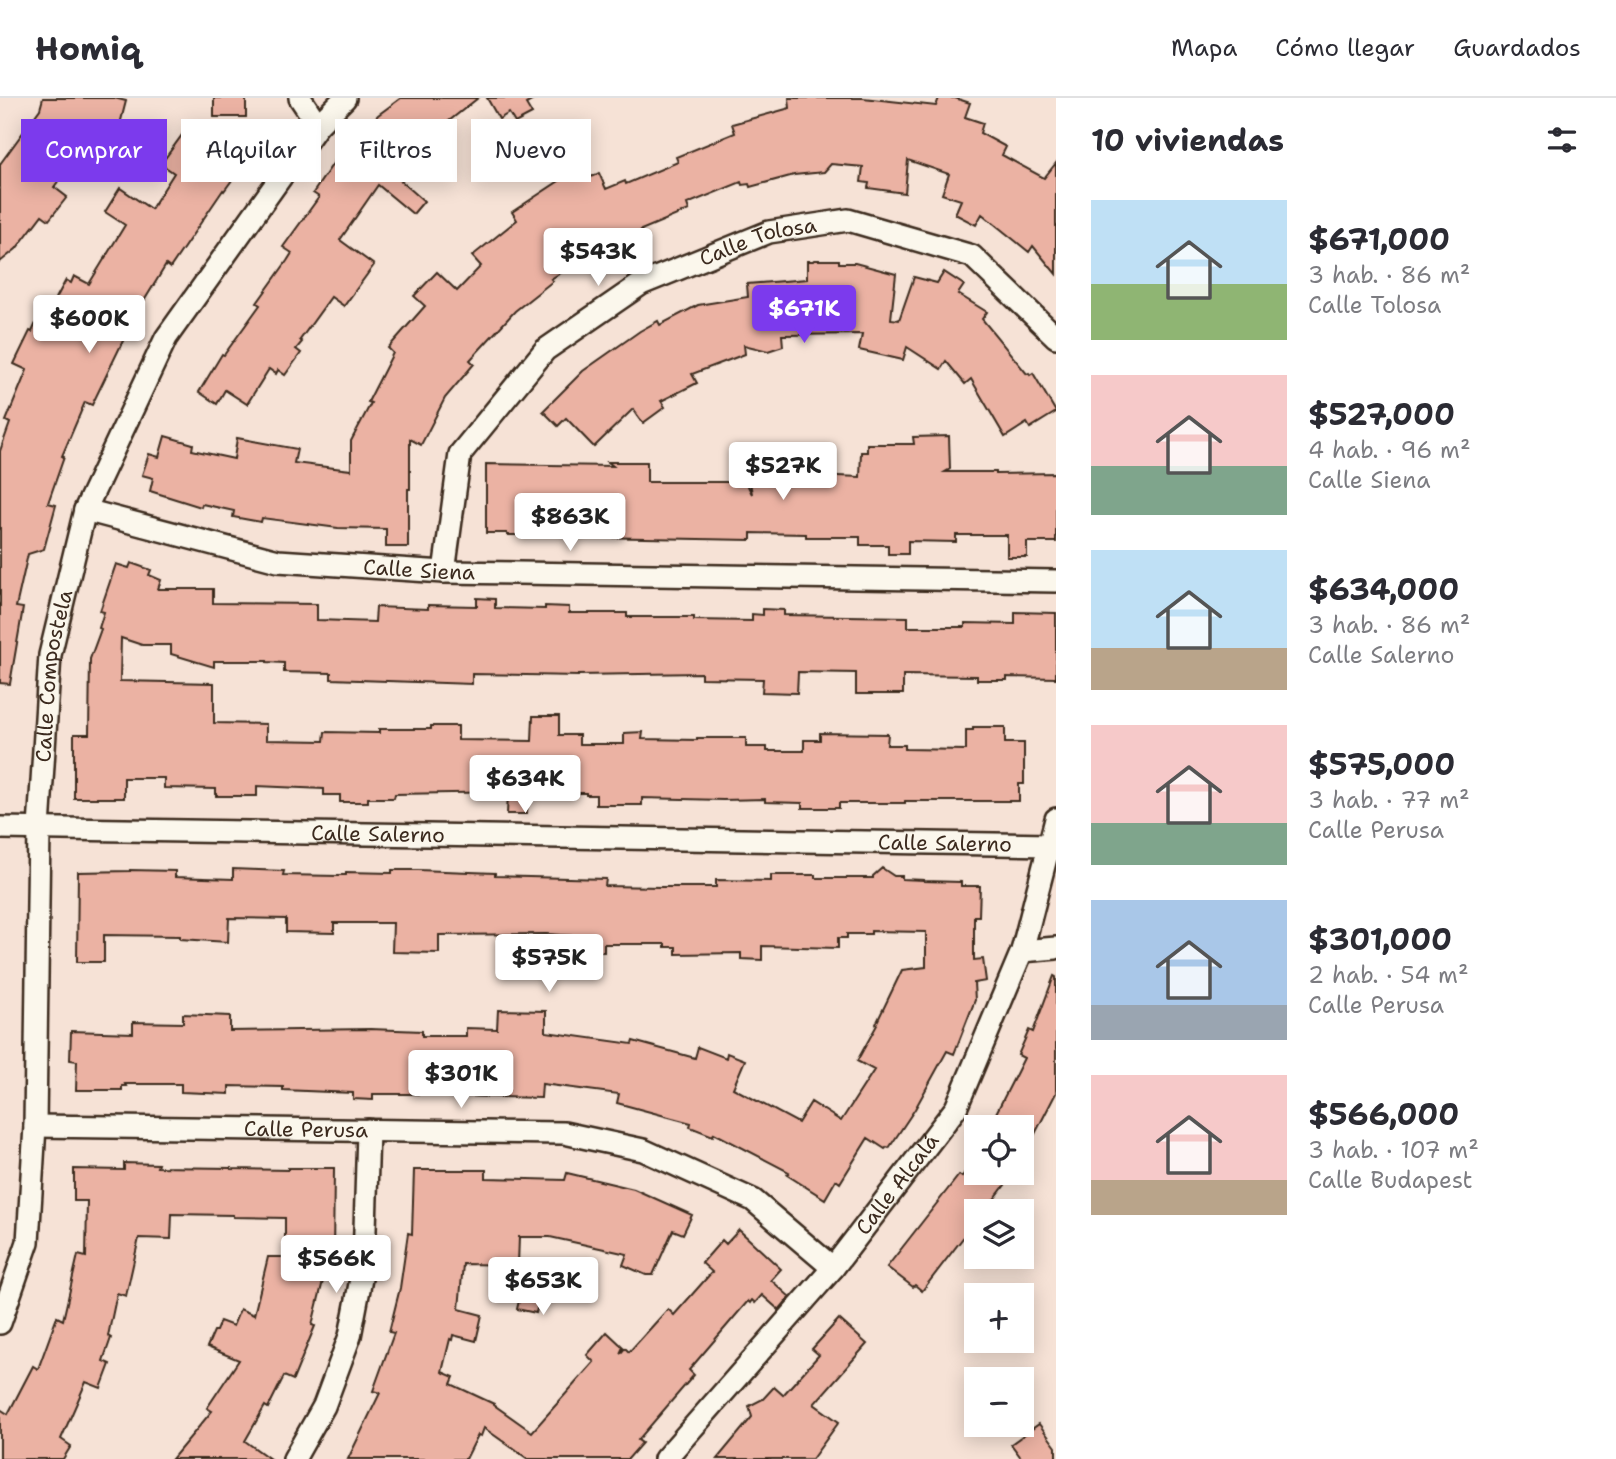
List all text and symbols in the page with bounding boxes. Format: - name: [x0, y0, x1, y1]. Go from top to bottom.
- text: Homiq: [35, 26, 141, 71]
- text: Mapa: [1171, 32, 1237, 64]
- text: Cómo llegar: [1275, 32, 1415, 64]
- text: Guardados: [1453, 32, 1581, 64]
- chip: Comprar: [21, 119, 167, 182]
- chip: Alquilar: [181, 119, 321, 182]
- chip: Filtros: [335, 119, 457, 182]
- chip: Nuevo: [471, 119, 591, 182]
- text: 10 viviendas: [1091, 120, 1284, 161]
- icon: filters: [1543, 121, 1581, 159]
- street label: Calle Tolosa: [695, 211, 818, 273]
- text: $671,000: [1308, 219, 1450, 260]
- pin: $543K: [549, 228, 647, 288]
- icon: home: [1147, 228, 1231, 312]
- text: $543K: [560, 236, 636, 266]
- text: 3 hab. · 86 m²: [1308, 260, 1470, 290]
- pin: $671K: [755, 286, 853, 345]
- text: Calle Tolosa: [1308, 290, 1441, 320]
- text: $671K: [768, 293, 840, 323]
- pin: $600K: [40, 296, 138, 355]
- text: $600K: [49, 303, 129, 333]
- text: $527,000: [1308, 394, 1455, 435]
- icon: home: [1147, 403, 1231, 487]
- text: 4 hab. · 96 m²: [1308, 435, 1471, 465]
- pin: $527K: [734, 442, 832, 502]
- text: $527K: [745, 450, 821, 480]
- text: Calle Siena: [1308, 465, 1431, 495]
- pin: $863K: [521, 494, 619, 553]
- text: $863K: [530, 501, 610, 531]
- street label: Calle Siena: [362, 553, 475, 586]
- text: $634,000: [1308, 569, 1459, 610]
- icon: home: [1147, 578, 1231, 662]
- street label: Calle Compostela: [29, 587, 79, 763]
- text: 3 hab. · 86 m²: [1308, 610, 1470, 640]
- text: Calle Salerno: [1308, 640, 1454, 670]
- text: $575,000: [1308, 744, 1455, 785]
- icon: home: [1147, 753, 1231, 837]
- pin: $634K: [476, 756, 574, 815]
- text: $634K: [486, 763, 564, 793]
- text: 3 hab. · 77 m²: [1308, 785, 1470, 815]
- text: Calle Perusa: [1308, 815, 1444, 845]
- street label: Calle Salerno: [311, 819, 445, 849]
- street label: Calle Salerno: [878, 828, 1012, 858]
- text: $301,000: [1308, 919, 1452, 960]
- icon: home: [1147, 928, 1231, 1012]
- pin: $575K: [500, 934, 598, 994]
- text: $575K: [511, 942, 587, 972]
- text: 2 hab. · 54 m²: [1308, 960, 1468, 990]
- text: Calle Perusa: [1308, 990, 1444, 1020]
- pin: $301K: [412, 1051, 510, 1110]
- text: $301K: [424, 1058, 498, 1088]
- text: $566,000: [1308, 1094, 1459, 1135]
- icon: home: [1147, 1103, 1231, 1187]
- street label: Calle Perusa: [244, 1115, 368, 1144]
- map controls: [964, 1115, 1034, 1437]
- button: locate: [964, 1115, 1034, 1185]
- street label: Calle Alcalá: [849, 1128, 945, 1241]
- text: 3 hab. · 107 m²: [1308, 1135, 1479, 1165]
- text: Calle Budapest: [1308, 1165, 1473, 1195]
- button: layers: [964, 1199, 1034, 1269]
- pin: $566K: [287, 1236, 385, 1295]
- text: $566K: [297, 1243, 375, 1273]
- pin: $653K: [494, 1258, 592, 1317]
- text: $653K: [504, 1265, 582, 1295]
- button: +: [964, 1283, 1034, 1353]
- button: −: [964, 1367, 1034, 1437]

